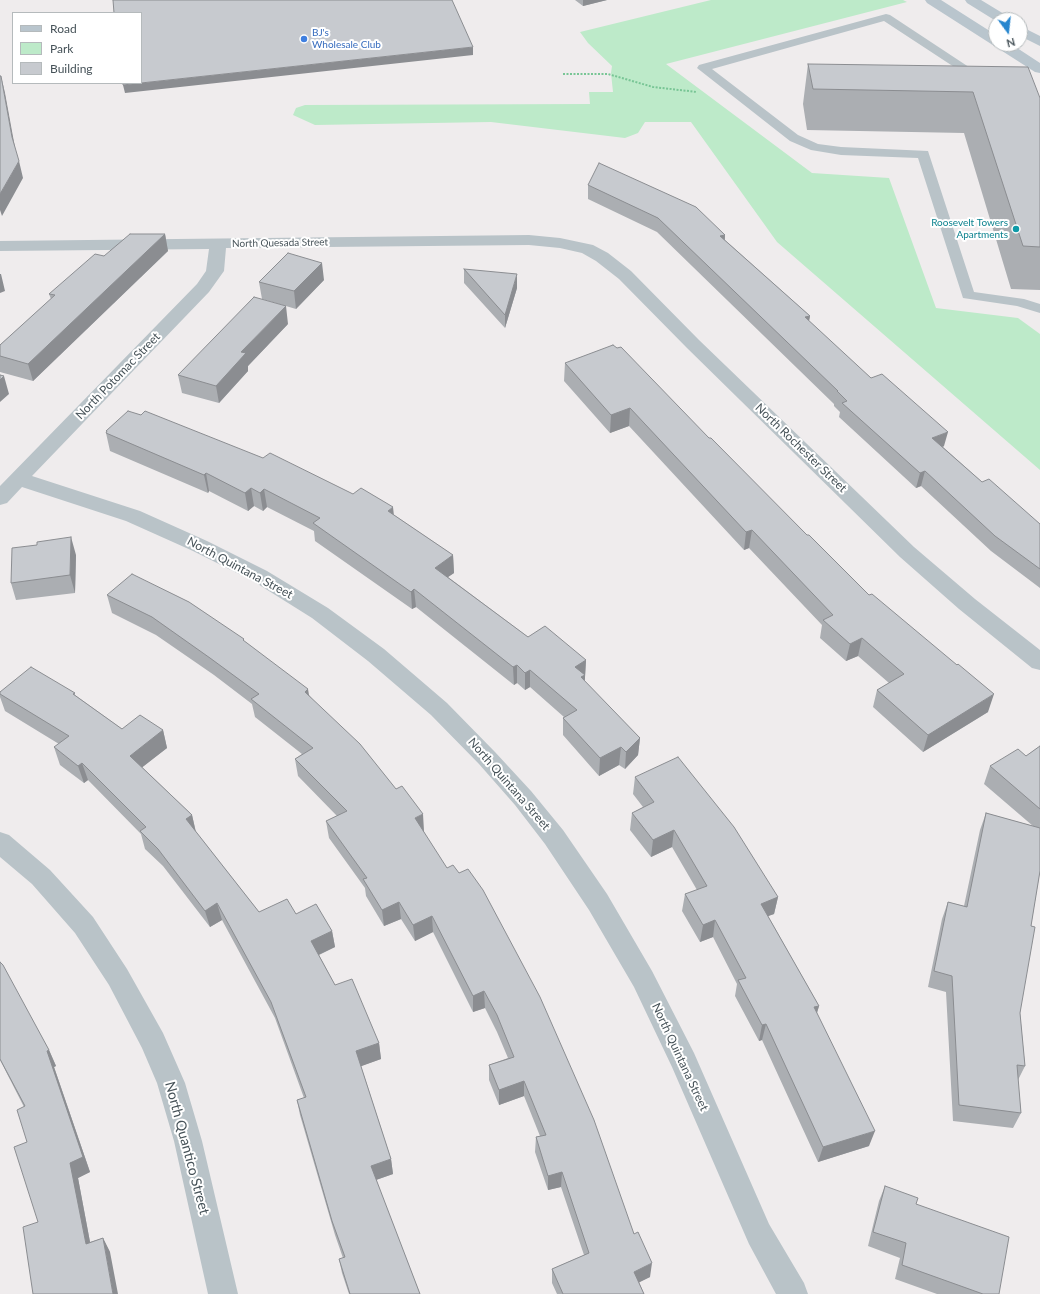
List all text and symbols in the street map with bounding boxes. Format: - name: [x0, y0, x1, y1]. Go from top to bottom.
- legend: [12, 12, 142, 84]
- north arrow: [988, 12, 1028, 52]
- text: Road: [50, 21, 77, 36]
- place label: BJ's Wholesale Club: [312, 27, 381, 50]
- marker: BJ's Wholesale Club: [299, 34, 309, 44]
- text: N: [1005, 36, 1017, 50]
- text: Park: [50, 41, 73, 56]
- text: Building: [50, 61, 93, 76]
- place label: Roosevelt Towers Apartments: [931, 217, 1008, 240]
- marker: Roosevelt Towers Apartments: [1011, 224, 1021, 234]
- street label: North Quesada Street: [232, 236, 328, 250]
- street label: North Potomac Street: [73, 330, 163, 422]
- street label: North Rochester Street: [752, 401, 850, 495]
- street label: North Quintana Street: [185, 534, 295, 602]
- street label: North Quintana Street: [465, 735, 553, 833]
- street label: North Quintana Street: [649, 1001, 711, 1113]
- street label: North Quantico Street: [161, 1080, 213, 1216]

